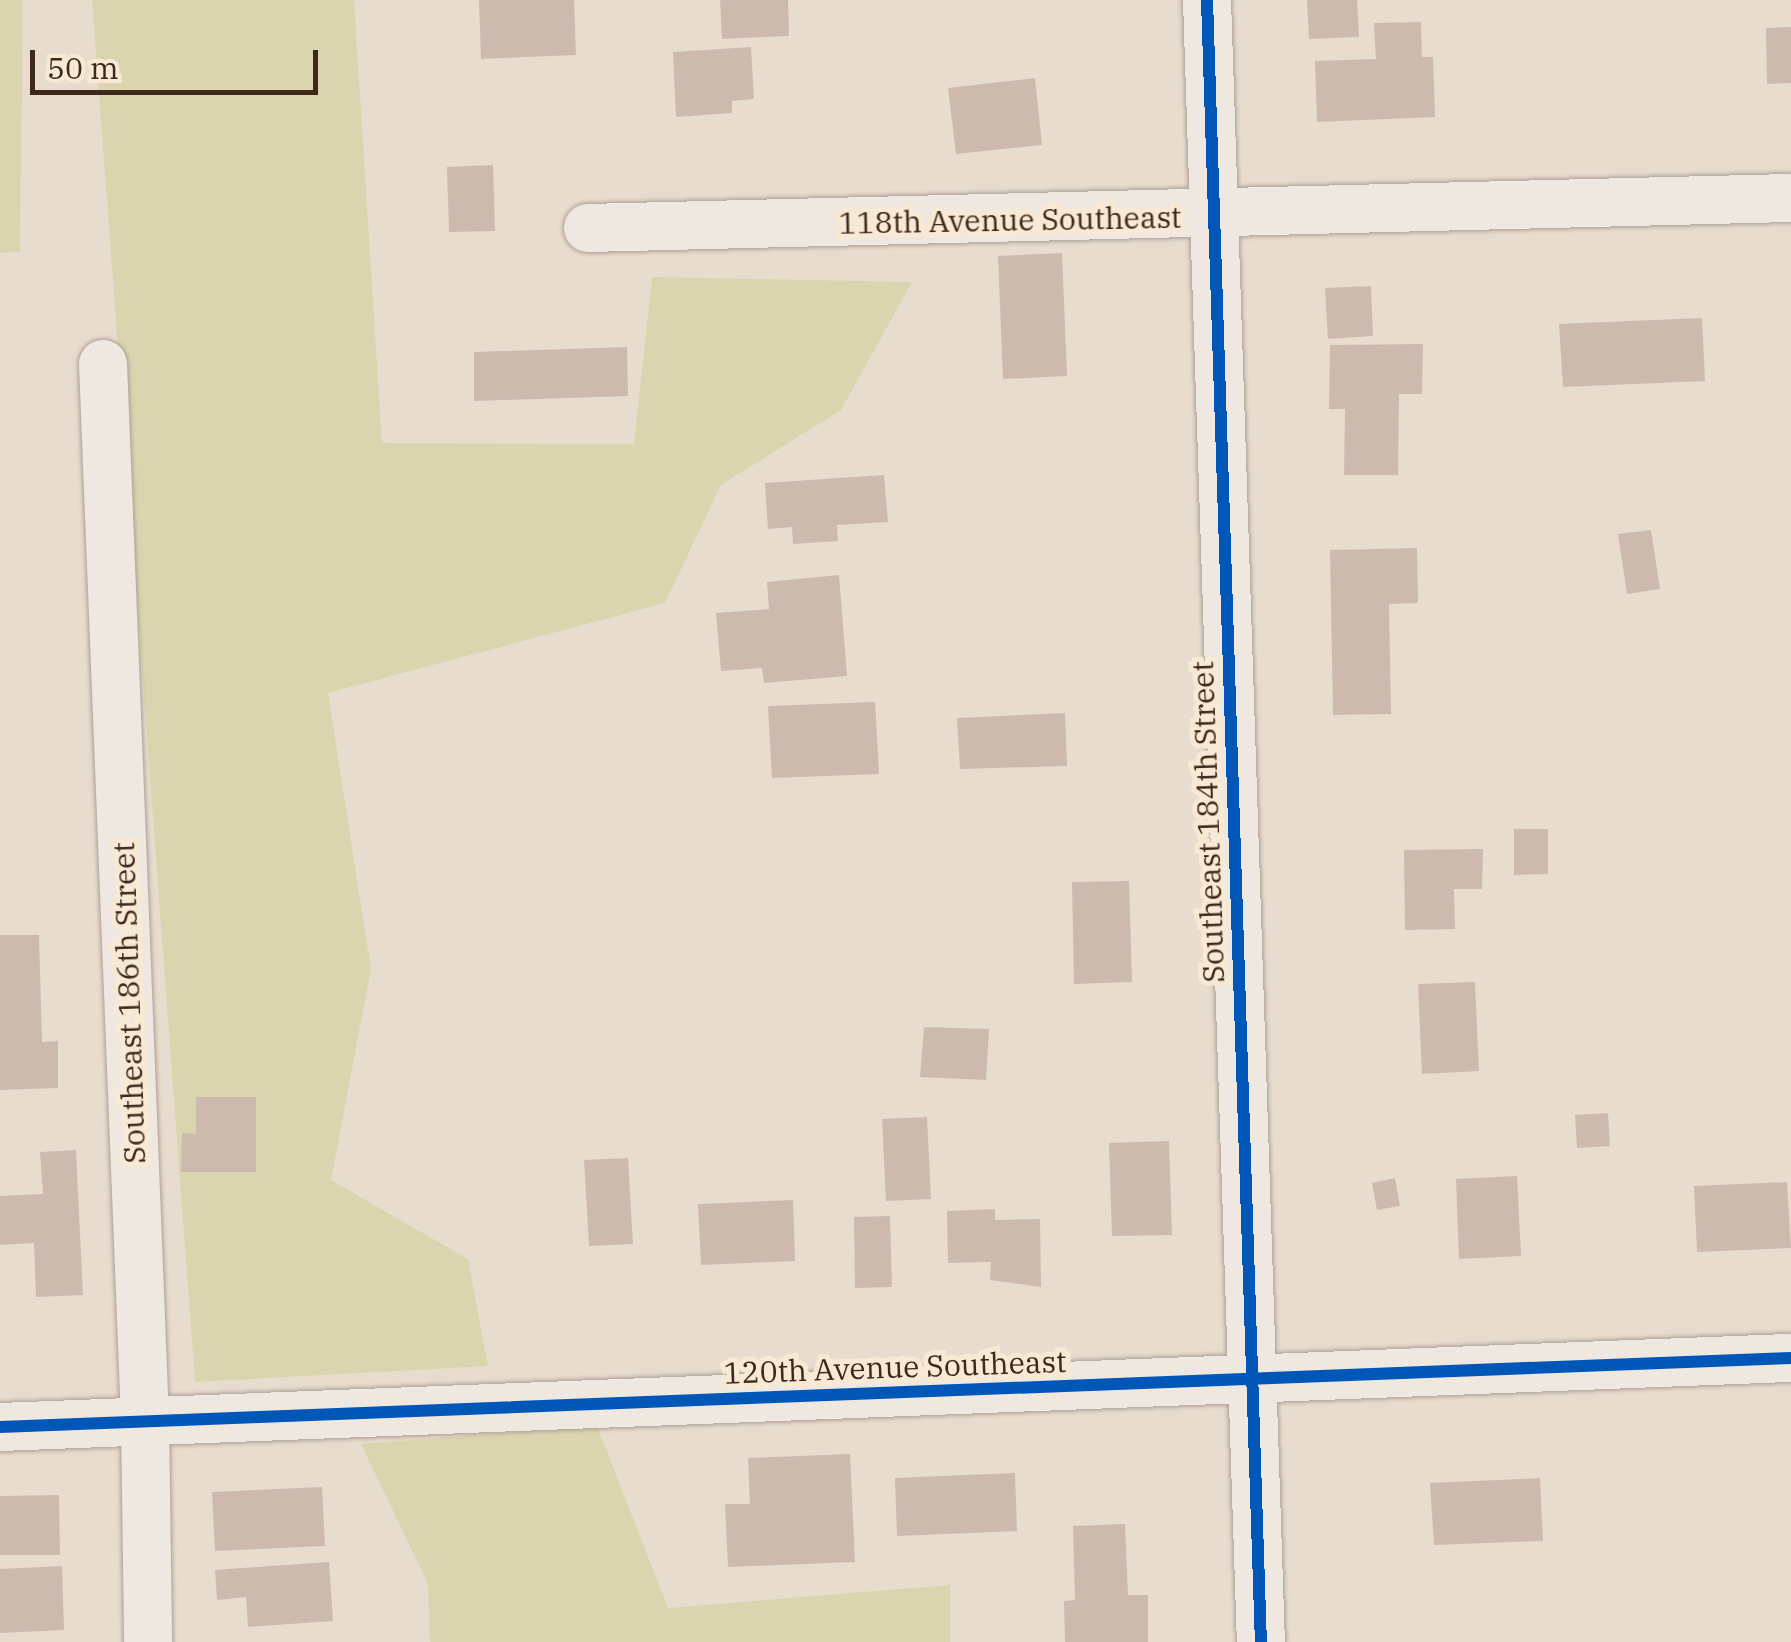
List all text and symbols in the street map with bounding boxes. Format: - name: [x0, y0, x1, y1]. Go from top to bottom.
- scale bar: [35, 30, 322, 92]
- text: 50 m: [47, 48, 119, 87]
- street label: 118th Avenue Southeast: [838, 199, 1182, 241]
- street label: Southeast 184th Street: [1184, 661, 1232, 983]
- street label: Southeast 186th Street: [105, 842, 153, 1164]
- street label: 120th Avenue Southeast: [723, 1343, 1067, 1391]

